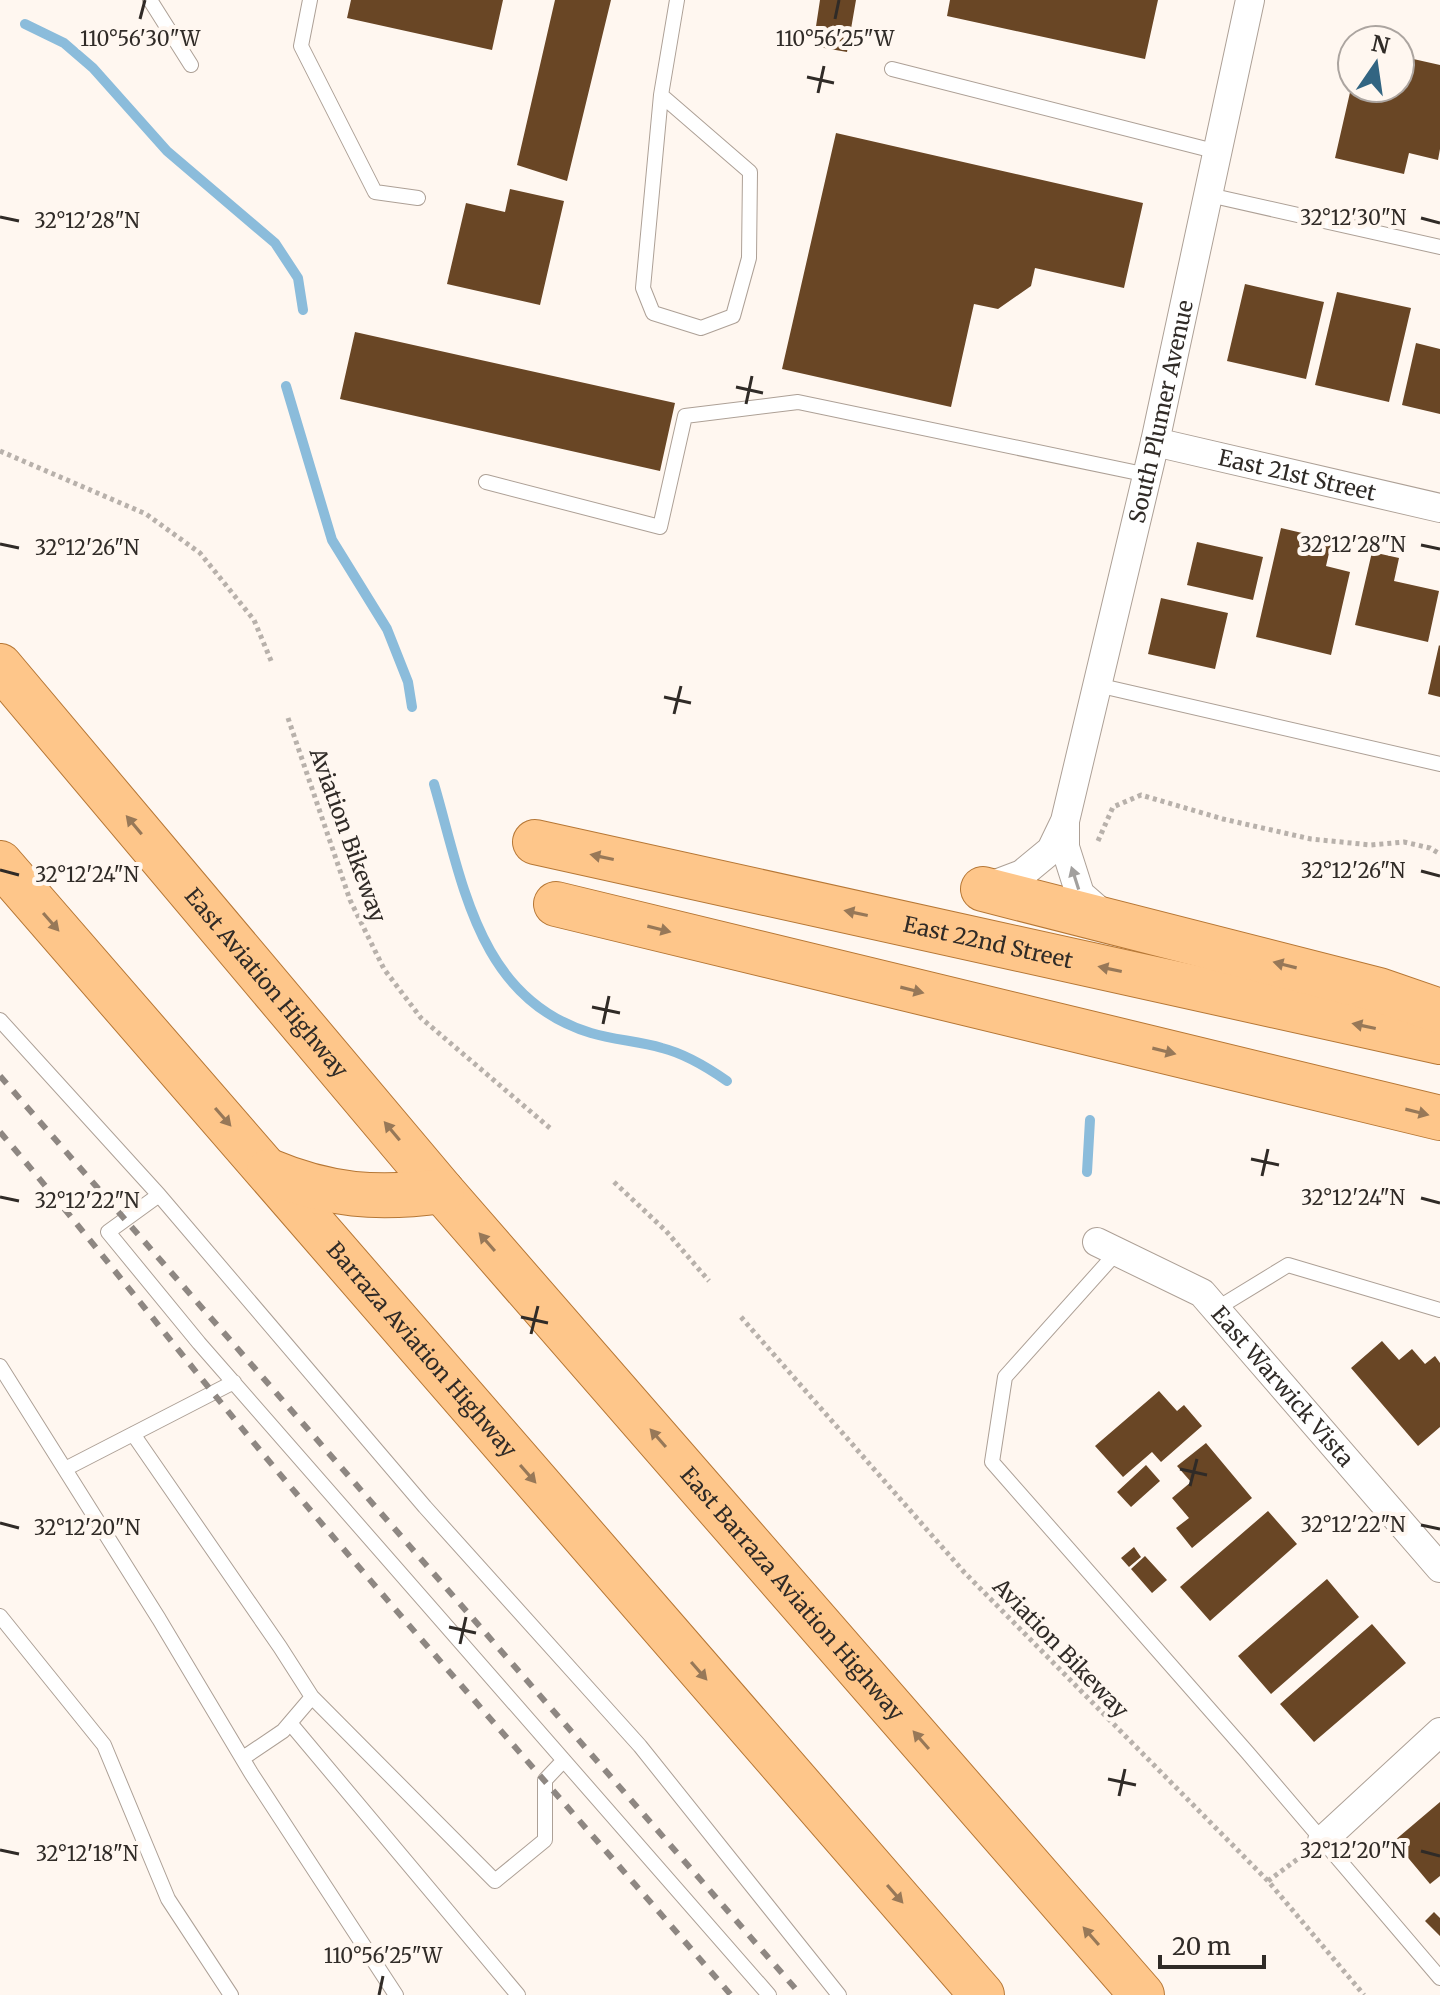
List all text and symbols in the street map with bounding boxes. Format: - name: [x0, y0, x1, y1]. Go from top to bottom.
- north arrow: [1336, 24, 1416, 104]
- text: 110°56'30"W: [80, 26, 201, 51]
- text: 110°56'25"W: [776, 26, 895, 51]
- text: N: [1369, 29, 1393, 60]
- text: 32°12'30"N: [1300, 205, 1407, 230]
- text: 32°12'28"N: [34, 208, 140, 233]
- street label: South Plumer Avenue: [1122, 297, 1199, 526]
- street label: East 21st Street: [1216, 443, 1379, 507]
- text: 32°12'28"N: [1300, 532, 1406, 557]
- text: 32°12'26"N: [35, 535, 140, 560]
- street label: Aviation Bikeway: [303, 743, 393, 926]
- one-way arrow: [126, 815, 143, 835]
- one-way arrow: [590, 850, 615, 863]
- text: 32°12'26"N: [1301, 858, 1406, 883]
- text: 32°12'24"N: [35, 862, 139, 887]
- one-way arrow: [1069, 866, 1081, 890]
- street label: East Aviation Highway: [179, 882, 355, 1083]
- one-way arrow: [843, 906, 868, 919]
- street label: East 22nd Street: [901, 910, 1076, 975]
- one-way arrow: [42, 912, 60, 931]
- one-way arrow: [647, 923, 672, 935]
- one-way arrow: [1272, 959, 1297, 971]
- one-way arrow: [1097, 962, 1122, 975]
- one-way arrow: [899, 984, 924, 997]
- one-way arrow: [1351, 1019, 1376, 1032]
- one-way arrow: [1152, 1046, 1177, 1058]
- one-way arrow: [1405, 1107, 1430, 1119]
- one-way arrow: [213, 1108, 231, 1127]
- one-way arrow: [384, 1121, 401, 1141]
- text: 32°12'24"N: [1301, 1185, 1405, 1210]
- text: 32°12'22"N: [34, 1188, 140, 1213]
- one-way arrow: [479, 1233, 496, 1253]
- street label: Barraza Aviation Highway: [321, 1236, 523, 1463]
- street label: East Warwick Vista: [1206, 1300, 1360, 1472]
- one-way arrow: [650, 1429, 667, 1449]
- street label: East Barraza Aviation Highway: [674, 1461, 911, 1726]
- one-way arrow: [519, 1465, 537, 1484]
- text: 32°12'22"N: [1300, 1512, 1406, 1537]
- text: 32°12'20"N: [34, 1515, 141, 1540]
- street label: Aviation Bikeway: [987, 1572, 1135, 1724]
- one-way arrow: [690, 1660, 707, 1680]
- one-way arrow: [912, 1730, 930, 1750]
- text: 32°12'20"N: [1300, 1838, 1407, 1863]
- text: 32°12'18"N: [36, 1841, 139, 1866]
- one-way arrow: [886, 1884, 903, 1904]
- scale bar: [1160, 1919, 1264, 1969]
- one-way arrow: [1083, 1927, 1101, 1946]
- text: 20 m: [1172, 1931, 1231, 1962]
- text: 110°56'25"W: [324, 1943, 443, 1968]

